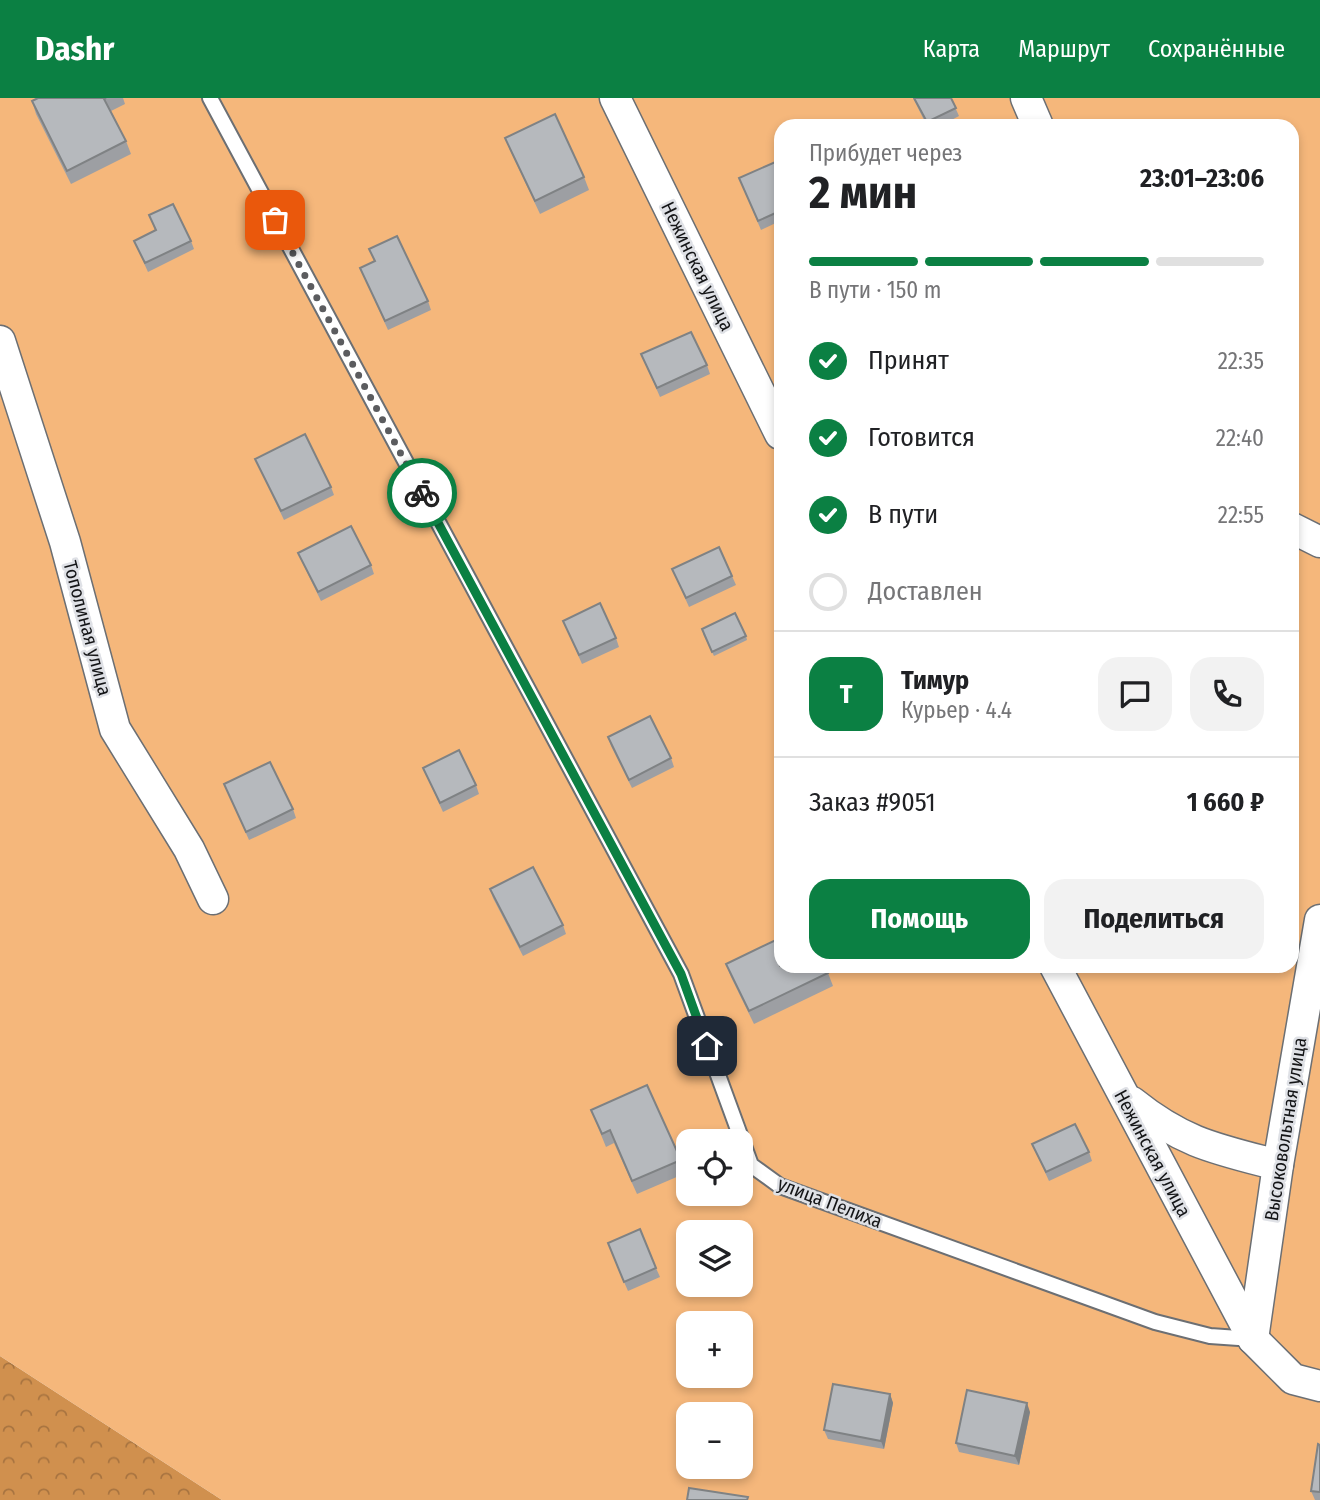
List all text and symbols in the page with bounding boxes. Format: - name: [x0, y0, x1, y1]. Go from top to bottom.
- text: Dashr: [35, 29, 114, 69]
- text: Карта: [923, 35, 980, 63]
- text: Маршрут: [1018, 35, 1110, 63]
- text: Сохранённые: [1148, 35, 1285, 63]
- text: Прибудет через: [809, 139, 962, 167]
- text: 23:01–23:06: [1140, 163, 1264, 194]
- text: 2 мин: [809, 165, 917, 220]
- pin: [245, 190, 305, 250]
- street label: Нежинская улица: [656, 198, 739, 335]
- icon: bag: [256, 201, 294, 239]
- text: В пути · 150 m: [809, 276, 941, 304]
- icon: check: [809, 342, 847, 380]
- text: Принят: [868, 345, 949, 376]
- text: 22:35: [1218, 347, 1264, 375]
- icon: check: [809, 419, 847, 457]
- text: Готовится: [868, 422, 975, 453]
- text: 22:40: [1216, 424, 1264, 452]
- courier: [387, 458, 457, 528]
- icon: bike: [403, 474, 441, 512]
- icon: check: [809, 496, 847, 534]
- text: В пути: [868, 499, 938, 530]
- text: 22:55: [1218, 501, 1264, 529]
- street label: Тополиная улица: [58, 558, 117, 698]
- text: Доставлен: [868, 576, 983, 607]
- button: chat: [1098, 657, 1172, 731]
- button: phone: [1190, 657, 1264, 731]
- text: Тимур: [901, 665, 969, 696]
- text: Т: [840, 679, 852, 710]
- text: Курьер · 4.4: [901, 696, 1012, 724]
- text: Заказ #9051: [809, 787, 936, 818]
- text: 1 660 ₽: [1187, 787, 1264, 818]
- button: Помощь: [809, 879, 1030, 959]
- button: Поделиться: [1044, 879, 1264, 959]
- pin: [677, 1016, 737, 1076]
- icon: home: [688, 1027, 726, 1065]
- street label: Высоковольтная улица: [1260, 1036, 1311, 1222]
- street label: Нежинская улица: [1109, 1086, 1196, 1221]
- map controls: [676, 1129, 753, 1479]
- button: locate: [676, 1129, 753, 1206]
- street label: улица Пелиха: [774, 1172, 885, 1233]
- button: layers: [676, 1220, 753, 1297]
- button: +: [676, 1311, 753, 1388]
- button: −: [676, 1402, 753, 1479]

